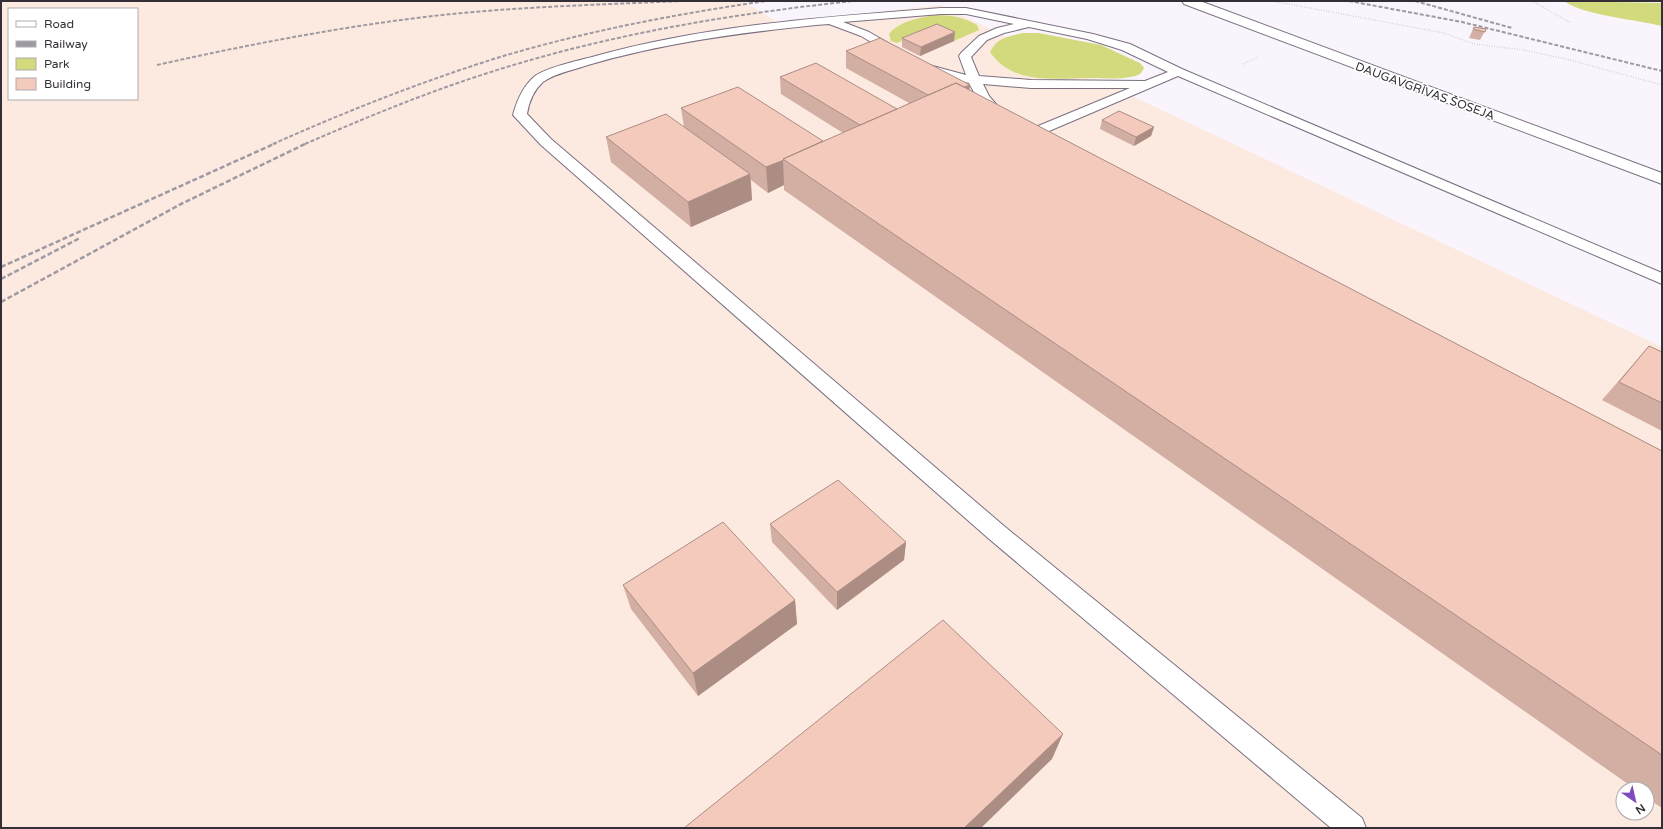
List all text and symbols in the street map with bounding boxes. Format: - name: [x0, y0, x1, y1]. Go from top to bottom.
- legend: [8, 8, 138, 100]
- text: Road: [44, 17, 74, 31]
- text: Railway: [44, 37, 88, 51]
- text: Park: [44, 57, 70, 71]
- street label: DAUGAVGRĪVAS ŠOSEJA: [1353, 59, 1497, 123]
- text: Building: [44, 77, 91, 91]
- north arrow: [1615, 781, 1655, 821]
- text: N: [1633, 801, 1648, 817]

